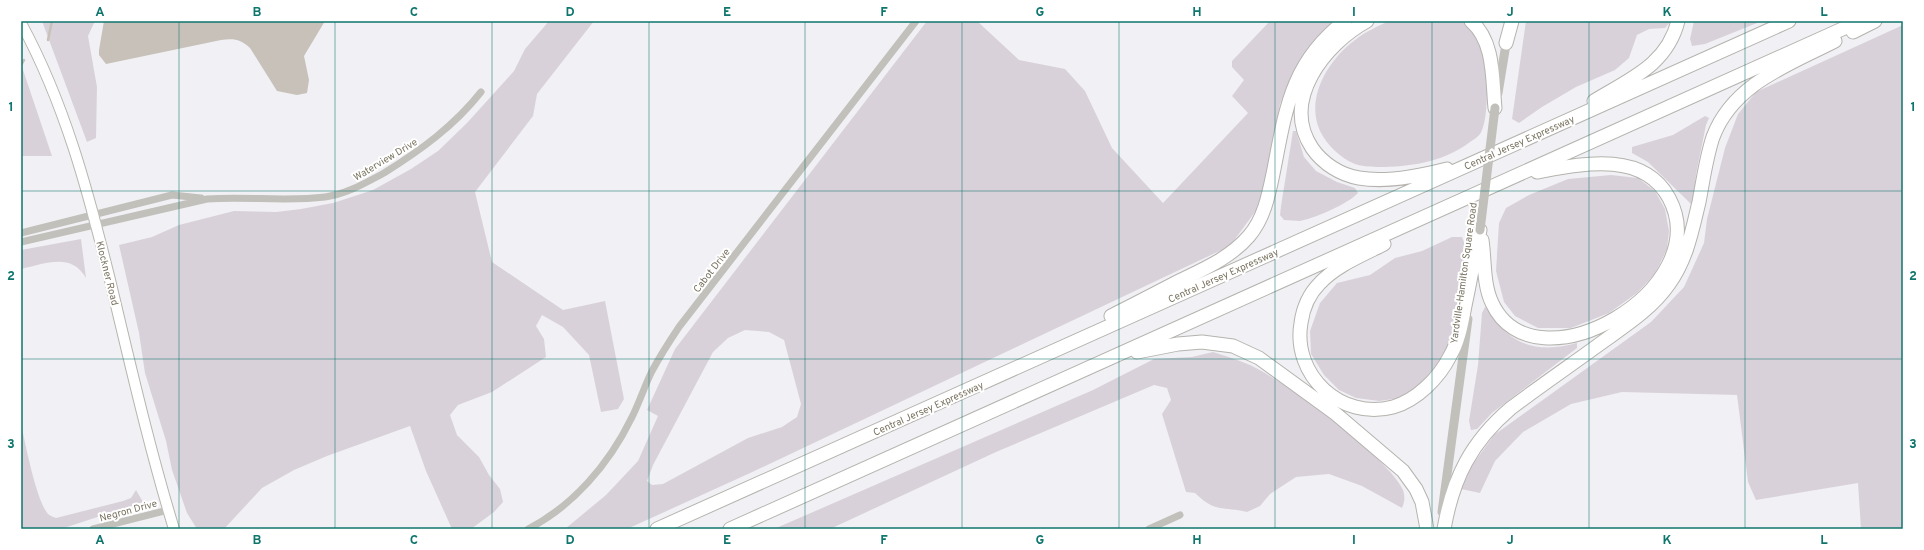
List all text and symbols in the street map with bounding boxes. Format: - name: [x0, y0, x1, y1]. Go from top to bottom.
- text: A: [95, 5, 105, 21]
- text: B: [253, 5, 262, 21]
- text: C: [410, 5, 418, 21]
- text: D: [565, 5, 575, 21]
- text: E: [723, 5, 731, 21]
- text: F: [880, 5, 888, 21]
- text: G: [1036, 5, 1045, 21]
- text: H: [1192, 5, 1202, 21]
- text: I: [1352, 5, 1356, 21]
- text: J: [1506, 5, 1514, 21]
- text: K: [1662, 5, 1672, 21]
- text: L: [1820, 5, 1828, 21]
- text: 1: [8, 100, 14, 116]
- text: 1: [1910, 100, 1916, 116]
- street label: Central Jersey Expressway: [1462, 113, 1577, 174]
- street label: Waterview Drive: [351, 136, 420, 185]
- street label: Yardville-Hamilton Square Road: [1448, 202, 1481, 345]
- street label: Klockner Road: [92, 240, 121, 307]
- street label: Cabot Drive: [691, 246, 734, 296]
- street label: Central Jersey Expressway: [1166, 246, 1281, 307]
- text: 2: [7, 269, 15, 285]
- text: 2: [1909, 269, 1917, 285]
- street label: Central Jersey Expressway: [871, 379, 986, 440]
- text: 3: [7, 437, 15, 453]
- text: 3: [1909, 437, 1917, 453]
- street label: Negron Drive: [98, 498, 159, 525]
- text: A: [95, 533, 105, 549]
- text: B: [253, 533, 262, 549]
- text: C: [410, 533, 418, 549]
- text: D: [565, 533, 575, 549]
- text: E: [723, 533, 731, 549]
- text: F: [880, 533, 888, 549]
- text: G: [1036, 533, 1045, 549]
- text: H: [1192, 533, 1202, 549]
- text: I: [1352, 533, 1356, 549]
- text: J: [1506, 533, 1514, 549]
- text: K: [1662, 533, 1672, 549]
- text: L: [1820, 533, 1828, 549]

